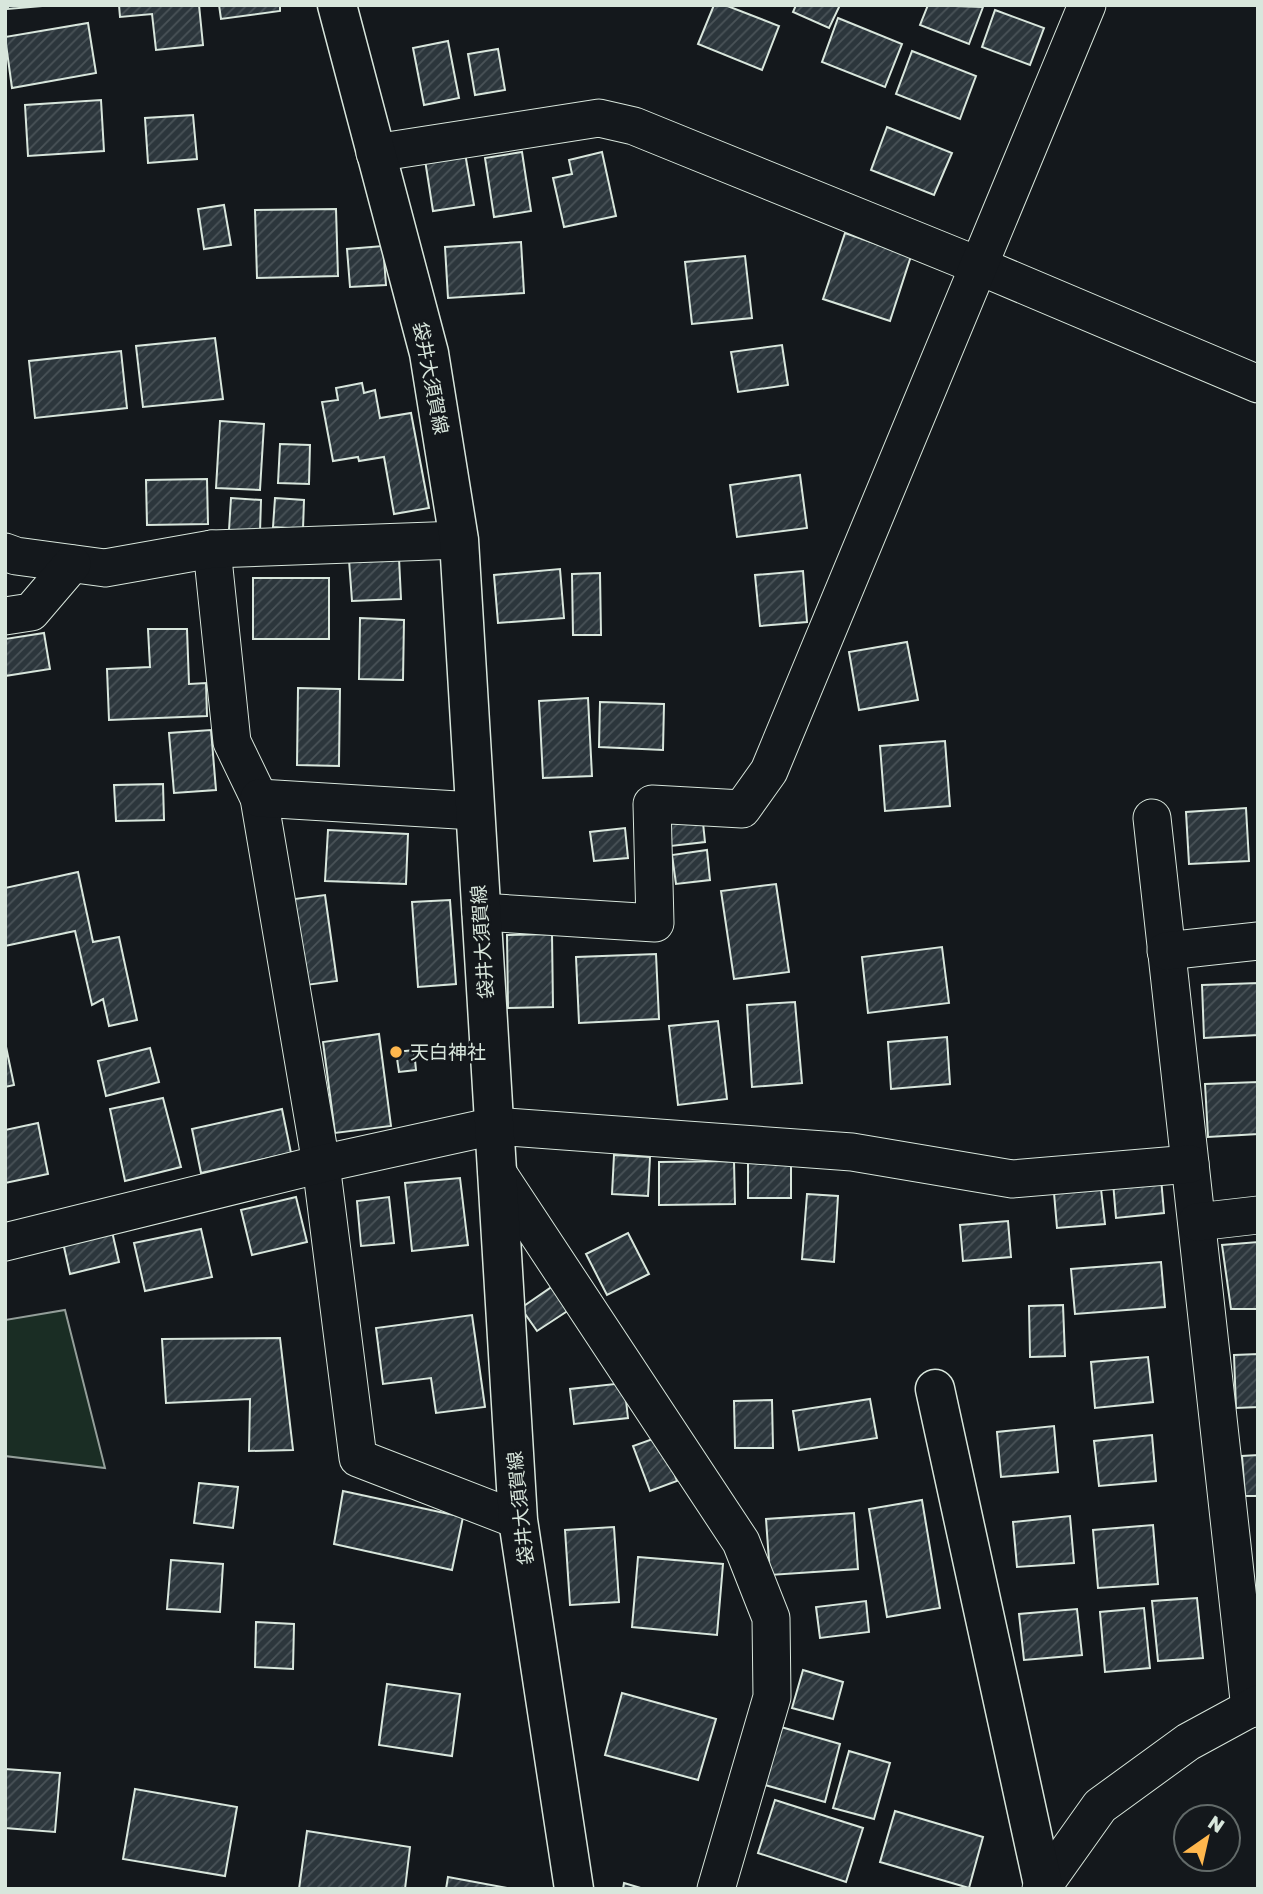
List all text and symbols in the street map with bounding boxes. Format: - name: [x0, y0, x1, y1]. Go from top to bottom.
- street label: 袋井大須賀線: [409, 320, 454, 436]
- street label: 袋井大須賀線: [466, 884, 497, 1000]
- place label: 天白神社: [410, 1040, 486, 1063]
- marker: 天白神社: [388, 1044, 404, 1060]
- street label: 袋井大須賀線: [502, 1450, 537, 1566]
- north arrow: [1172, 1803, 1242, 1873]
- text: N: [1204, 1810, 1229, 1837]

